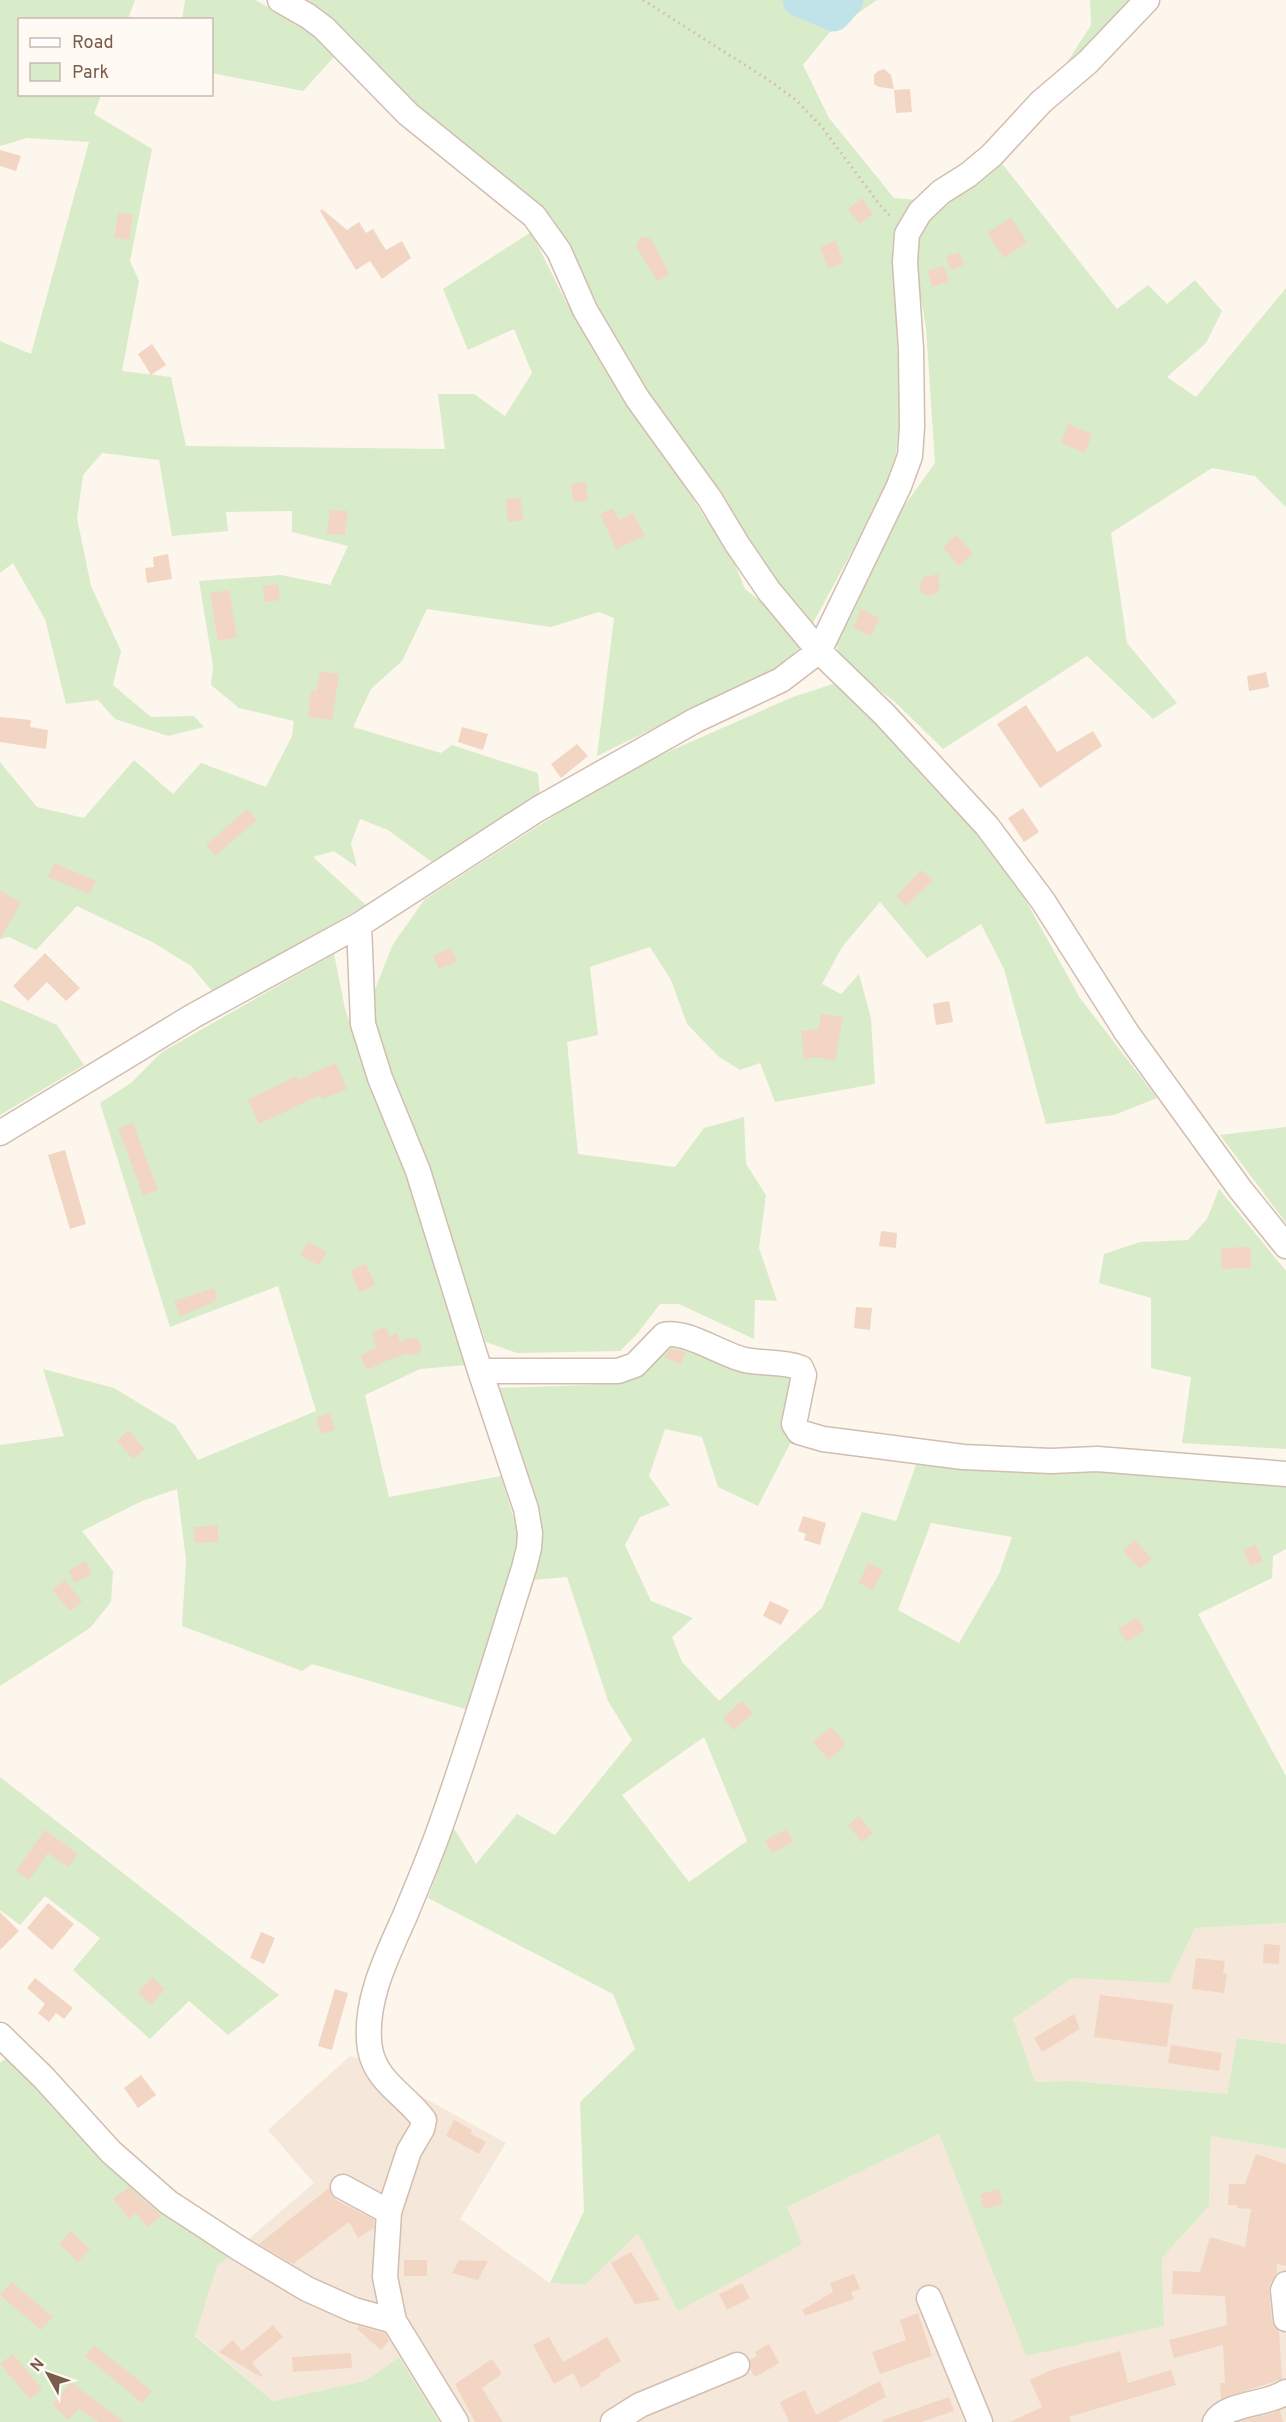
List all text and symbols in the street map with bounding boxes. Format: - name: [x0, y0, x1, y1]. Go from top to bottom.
- legend: [18, 18, 213, 96]
- text: Road: [72, 32, 114, 55]
- text: Park: [72, 62, 109, 85]
- north arrow: [18, 2344, 78, 2404]
- text: N: [27, 2355, 49, 2376]

